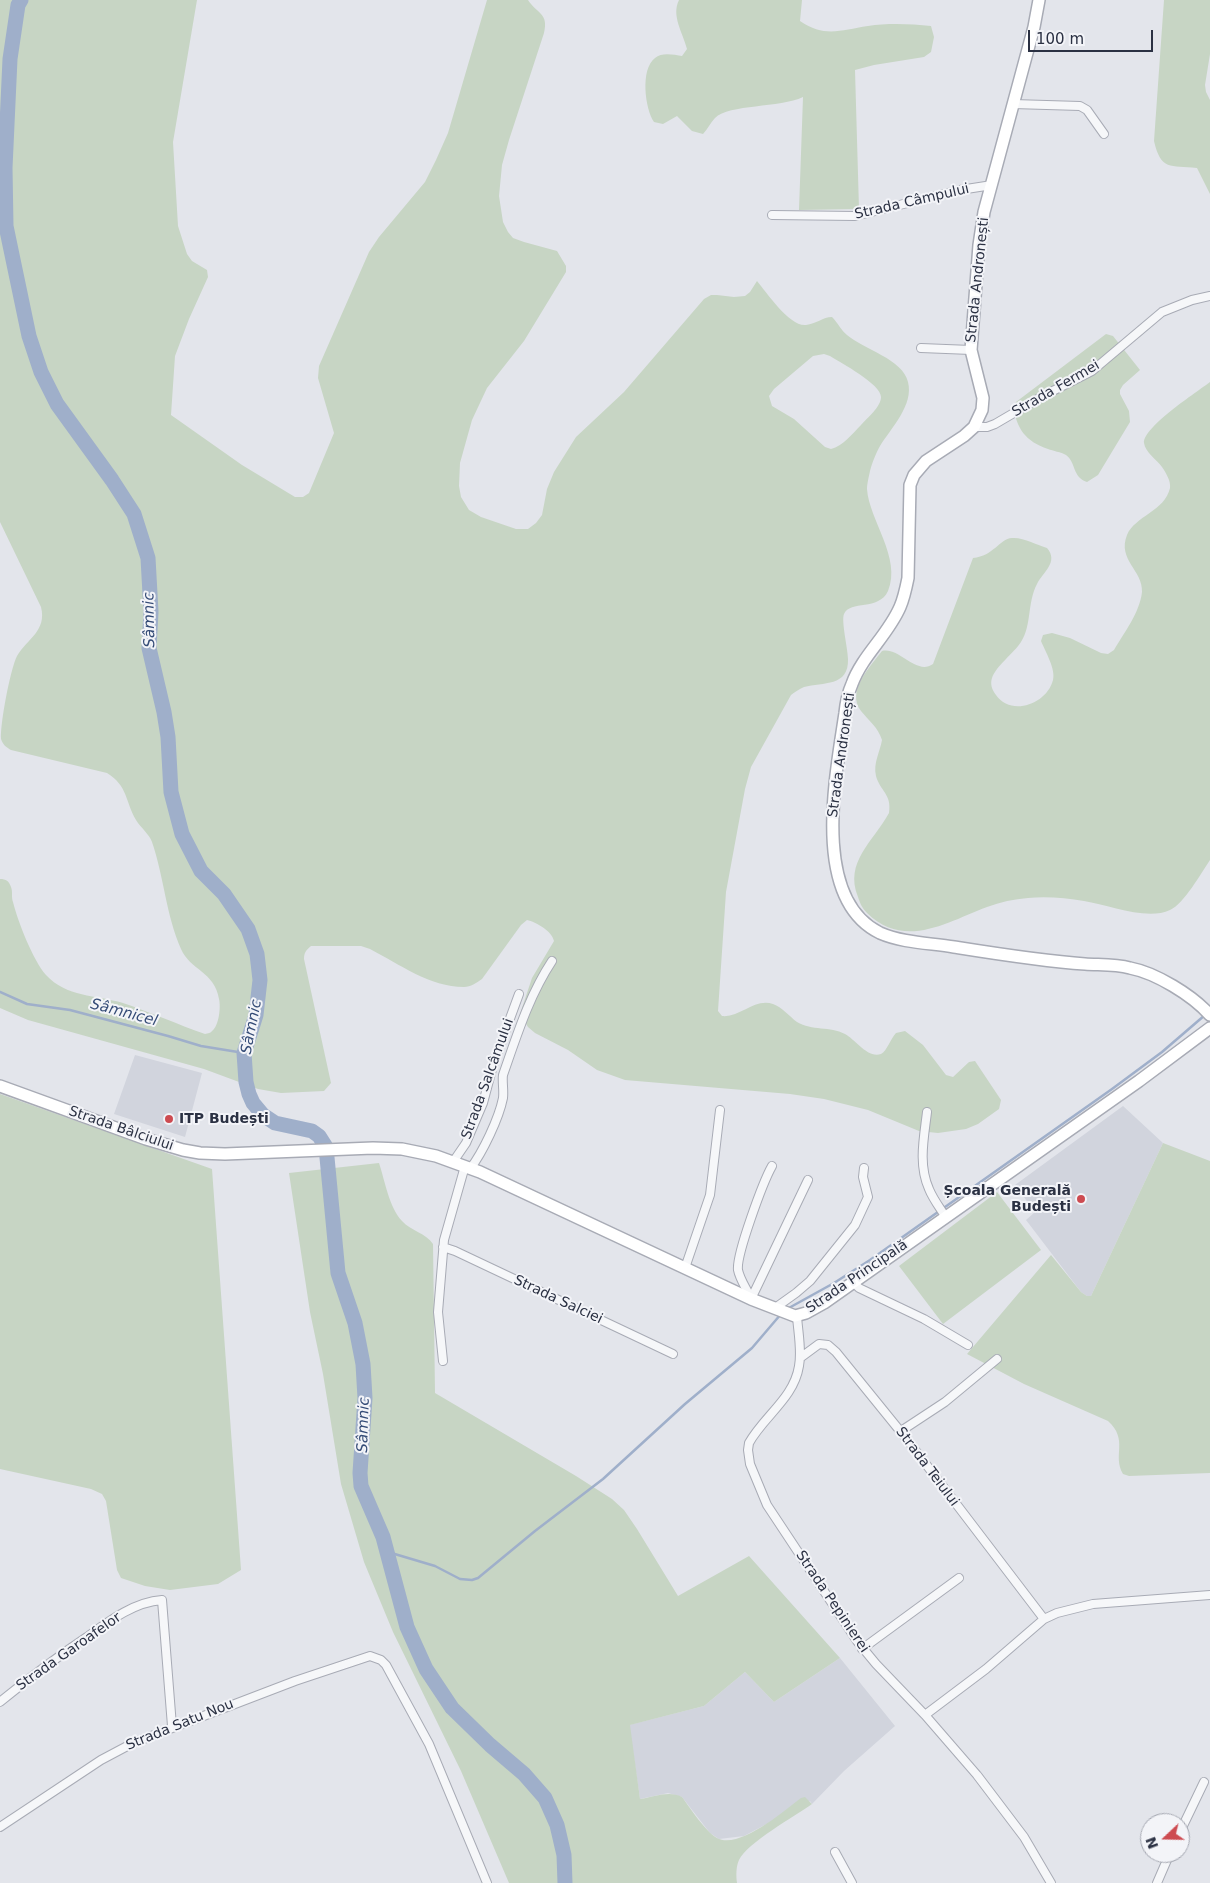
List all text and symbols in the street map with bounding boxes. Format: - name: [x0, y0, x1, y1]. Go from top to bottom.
- scale bar: [1030, 20, 1155, 52]
- text: 100 m: [1036, 30, 1084, 48]
- street label: Strada Câmpului: [853, 181, 971, 223]
- street label: Strada Andronești: [963, 216, 993, 344]
- street label: Strada Fermei: [1009, 357, 1103, 421]
- water label: Sâmnic: [141, 592, 159, 648]
- street label: Strada Andronești: [825, 691, 859, 819]
- water label: Sâmnicel: [89, 995, 159, 1031]
- water label: Sâmnic: [238, 998, 266, 1056]
- street label: Strada Salcâmului: [458, 1016, 518, 1142]
- street label: Strada Bâlciului: [66, 1103, 176, 1155]
- place label: ITP Budești: [179, 1111, 269, 1127]
- marker: ITP Budești: [163, 1113, 175, 1125]
- place label: Școala Generală Budești: [943, 1183, 1071, 1216]
- marker: Școala Generală Budești: [1075, 1193, 1087, 1205]
- street label: Strada Principală: [803, 1237, 911, 1317]
- street label: Strada Salciei: [511, 1272, 605, 1328]
- water label: Sâmnic: [354, 1397, 374, 1453]
- street label: Strada Teiului: [892, 1424, 962, 1510]
- street label: Strada Pepinierei: [792, 1548, 872, 1656]
- street label: Strada Garoafelor: [13, 1609, 125, 1695]
- street label: Strada Satu Nou: [124, 1696, 236, 1754]
- north arrow: [1140, 1813, 1190, 1863]
- text: N: [1142, 1835, 1161, 1851]

